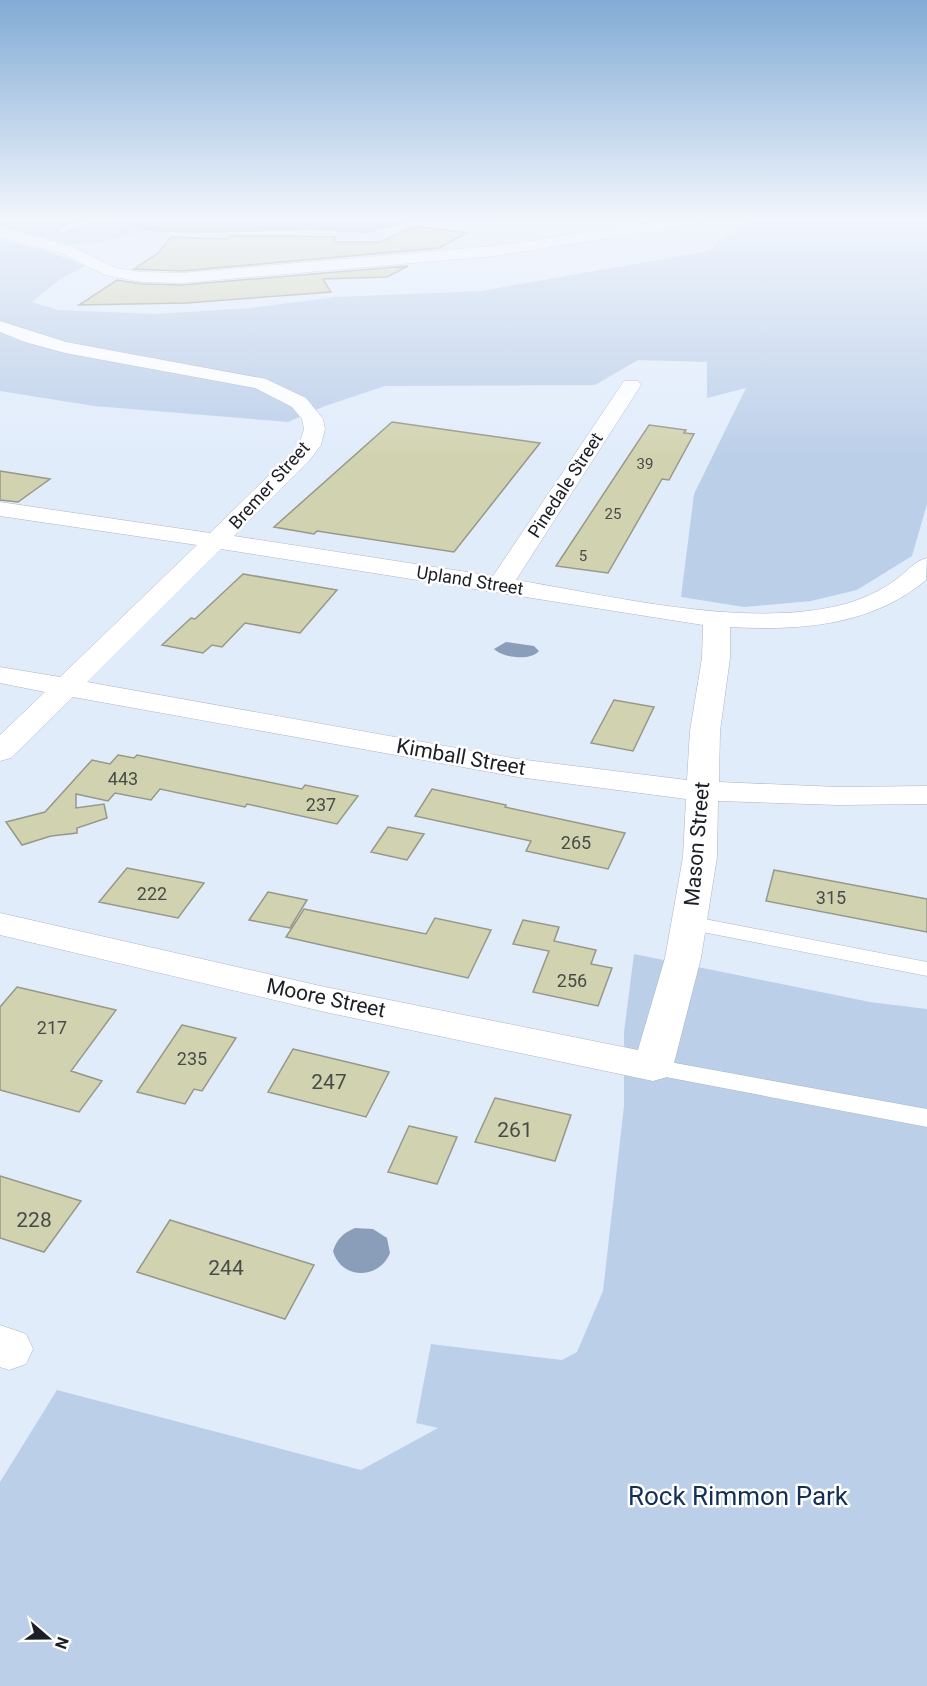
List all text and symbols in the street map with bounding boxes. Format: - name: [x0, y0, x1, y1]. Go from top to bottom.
- street label: Pinedale Street: [523, 428, 607, 541]
- street label: Bremer Street: [224, 437, 314, 533]
- house number: 39: [637, 455, 653, 473]
- house number: 25: [605, 505, 621, 523]
- house number: 5: [579, 547, 587, 565]
- street label: Upland Street: [415, 561, 525, 599]
- street label: Kimball Street: [395, 734, 528, 780]
- house number: 443: [108, 768, 138, 789]
- street label: Mason Street: [680, 781, 714, 907]
- house number: 237: [306, 794, 336, 815]
- house number: 265: [561, 832, 591, 853]
- house number: 222: [137, 883, 167, 904]
- house number: 315: [816, 887, 846, 908]
- house number: 256: [557, 970, 587, 991]
- street label: Moore Street: [264, 974, 388, 1022]
- house number: 217: [37, 1017, 67, 1038]
- house number: 235: [177, 1048, 207, 1069]
- house number: 247: [311, 1070, 347, 1094]
- house number: 261: [497, 1118, 533, 1142]
- house number: 228: [16, 1208, 52, 1232]
- house number: 244: [208, 1256, 244, 1280]
- park label: Rock Rimmon Park: [628, 1481, 849, 1511]
- north arrow: [18, 1608, 78, 1668]
- text: N: [51, 1634, 72, 1652]

